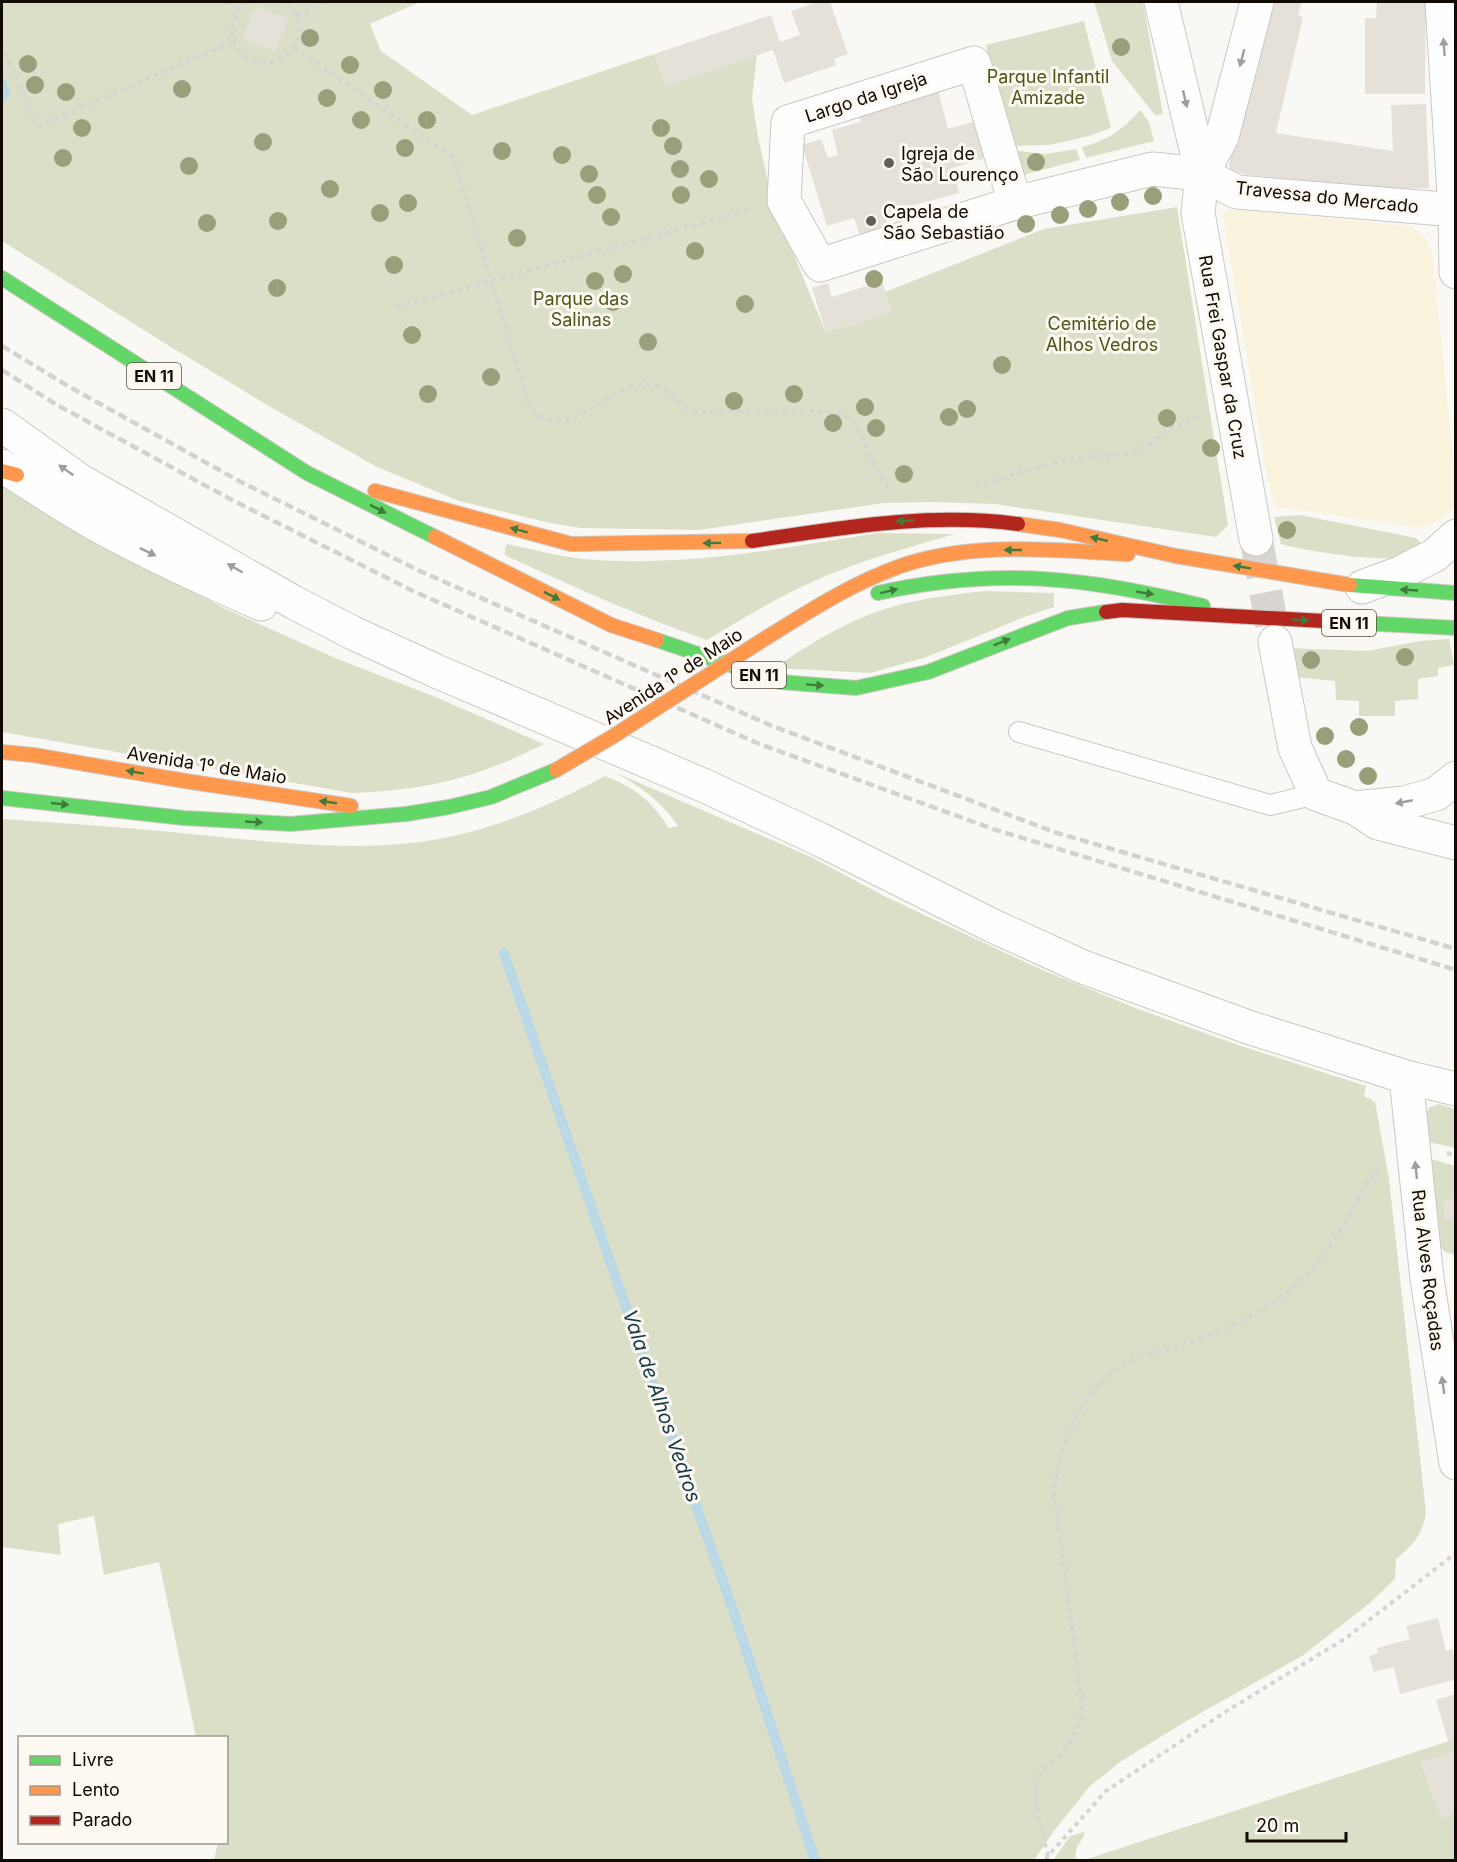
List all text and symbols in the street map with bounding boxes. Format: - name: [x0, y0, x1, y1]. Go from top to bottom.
- one-way arrow: [1439, 37, 1448, 56]
- one-way arrow: [1237, 49, 1247, 67]
- park label: Parque Infantil Amizade: [987, 66, 1109, 108]
- street label: Largo da Igreja: [802, 67, 930, 127]
- one-way arrow: [1181, 90, 1190, 109]
- place label: Igreja de São Lourenço: [901, 143, 1019, 185]
- marker: Igreja de São Lourenço: [882, 156, 896, 170]
- street label: Travessa do Mercado: [1234, 177, 1420, 217]
- place label: Capela de São Sebastião: [883, 201, 1005, 243]
- marker: Capela de São Sebastião: [864, 214, 878, 228]
- street label: Rua Frei Gaspar da Cruz: [1195, 253, 1251, 461]
- park label: Parque das Salinas: [533, 288, 629, 330]
- park label: Cemitério de Alhos Vedros: [1046, 313, 1158, 355]
- road number: EN 11: [127, 363, 181, 389]
- one-way arrow: [59, 464, 75, 476]
- one-way arrow: [369, 504, 386, 513]
- one-way arrow: [896, 516, 915, 525]
- one-way arrow: [509, 525, 527, 534]
- one-way arrow: [1089, 534, 1108, 543]
- one-way arrow: [702, 538, 721, 547]
- one-way arrow: [1003, 545, 1022, 555]
- one-way arrow: [140, 547, 157, 557]
- one-way arrow: [226, 563, 243, 573]
- one-way arrow: [1232, 563, 1251, 572]
- one-way arrow: [880, 585, 899, 595]
- one-way arrow: [1399, 585, 1418, 594]
- one-way arrow: [1136, 589, 1155, 598]
- one-way arrow: [544, 591, 561, 600]
- road number: EN 11: [1322, 610, 1376, 636]
- one-way arrow: [1291, 615, 1310, 625]
- street label: Avenida 1º de Maio: [600, 623, 746, 729]
- one-way arrow: [993, 637, 1011, 646]
- road number: EN 11: [732, 662, 786, 688]
- one-way arrow: [805, 680, 824, 690]
- street label: Avenida 1º de Maio: [126, 742, 288, 788]
- one-way arrow: [125, 768, 144, 777]
- one-way arrow: [318, 798, 337, 807]
- one-way arrow: [1394, 798, 1413, 807]
- one-way arrow: [50, 799, 69, 809]
- one-way arrow: [244, 817, 263, 826]
- one-way arrow: [1411, 1161, 1421, 1180]
- street label: Rua Alves Roçadas: [1408, 1188, 1448, 1352]
- water label: Vala de Alhos Vedros: [618, 1307, 706, 1505]
- one-way arrow: [1438, 1375, 1447, 1394]
- legend: [18, 1736, 228, 1844]
- text: Livre: [72, 1749, 114, 1770]
- text: Lento: [72, 1779, 120, 1800]
- scale bar: [1247, 1805, 1346, 1843]
- text: Parado: [72, 1809, 132, 1830]
- text: 20 m: [1256, 1815, 1299, 1836]

